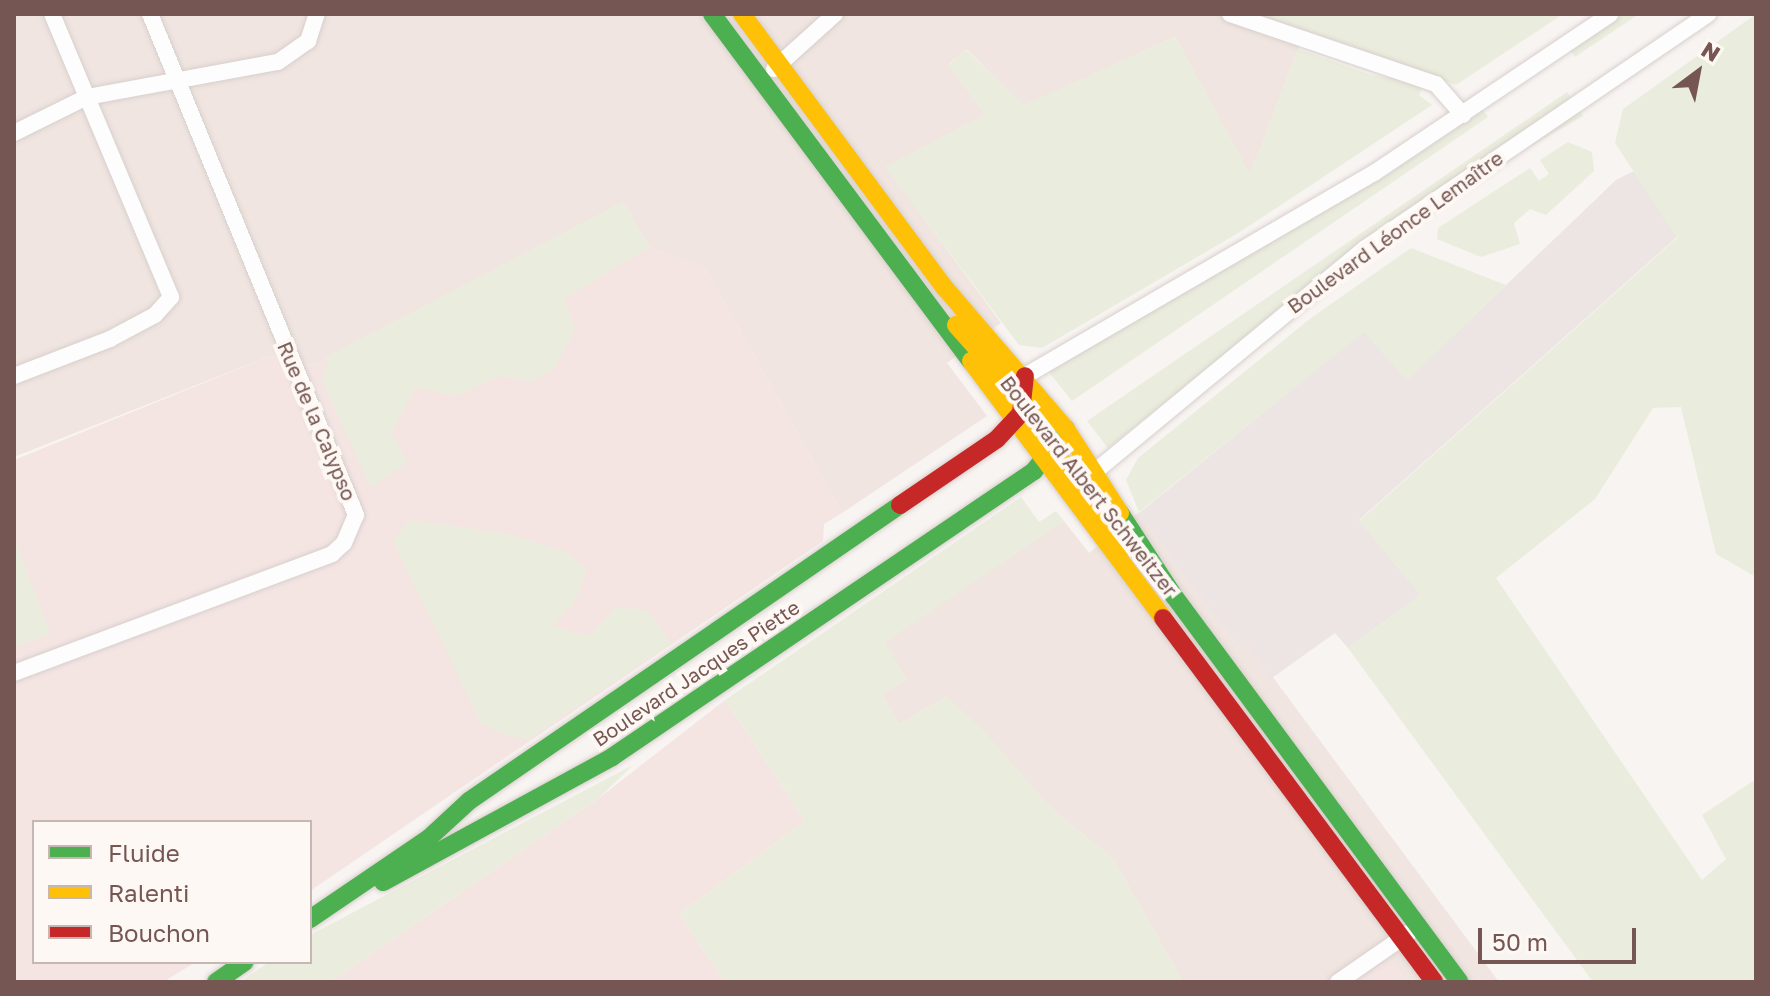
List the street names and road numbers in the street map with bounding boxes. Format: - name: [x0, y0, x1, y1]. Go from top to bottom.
- street label: Boulevard Léonce Lemaître: [1283, 146, 1507, 318]
- street label: Rue de la Calypso: [273, 338, 361, 504]
- street label: Boulevard Albert Schweitzer: [996, 371, 1182, 601]
- street label: Boulevard Jacques Piette: [588, 595, 804, 751]

